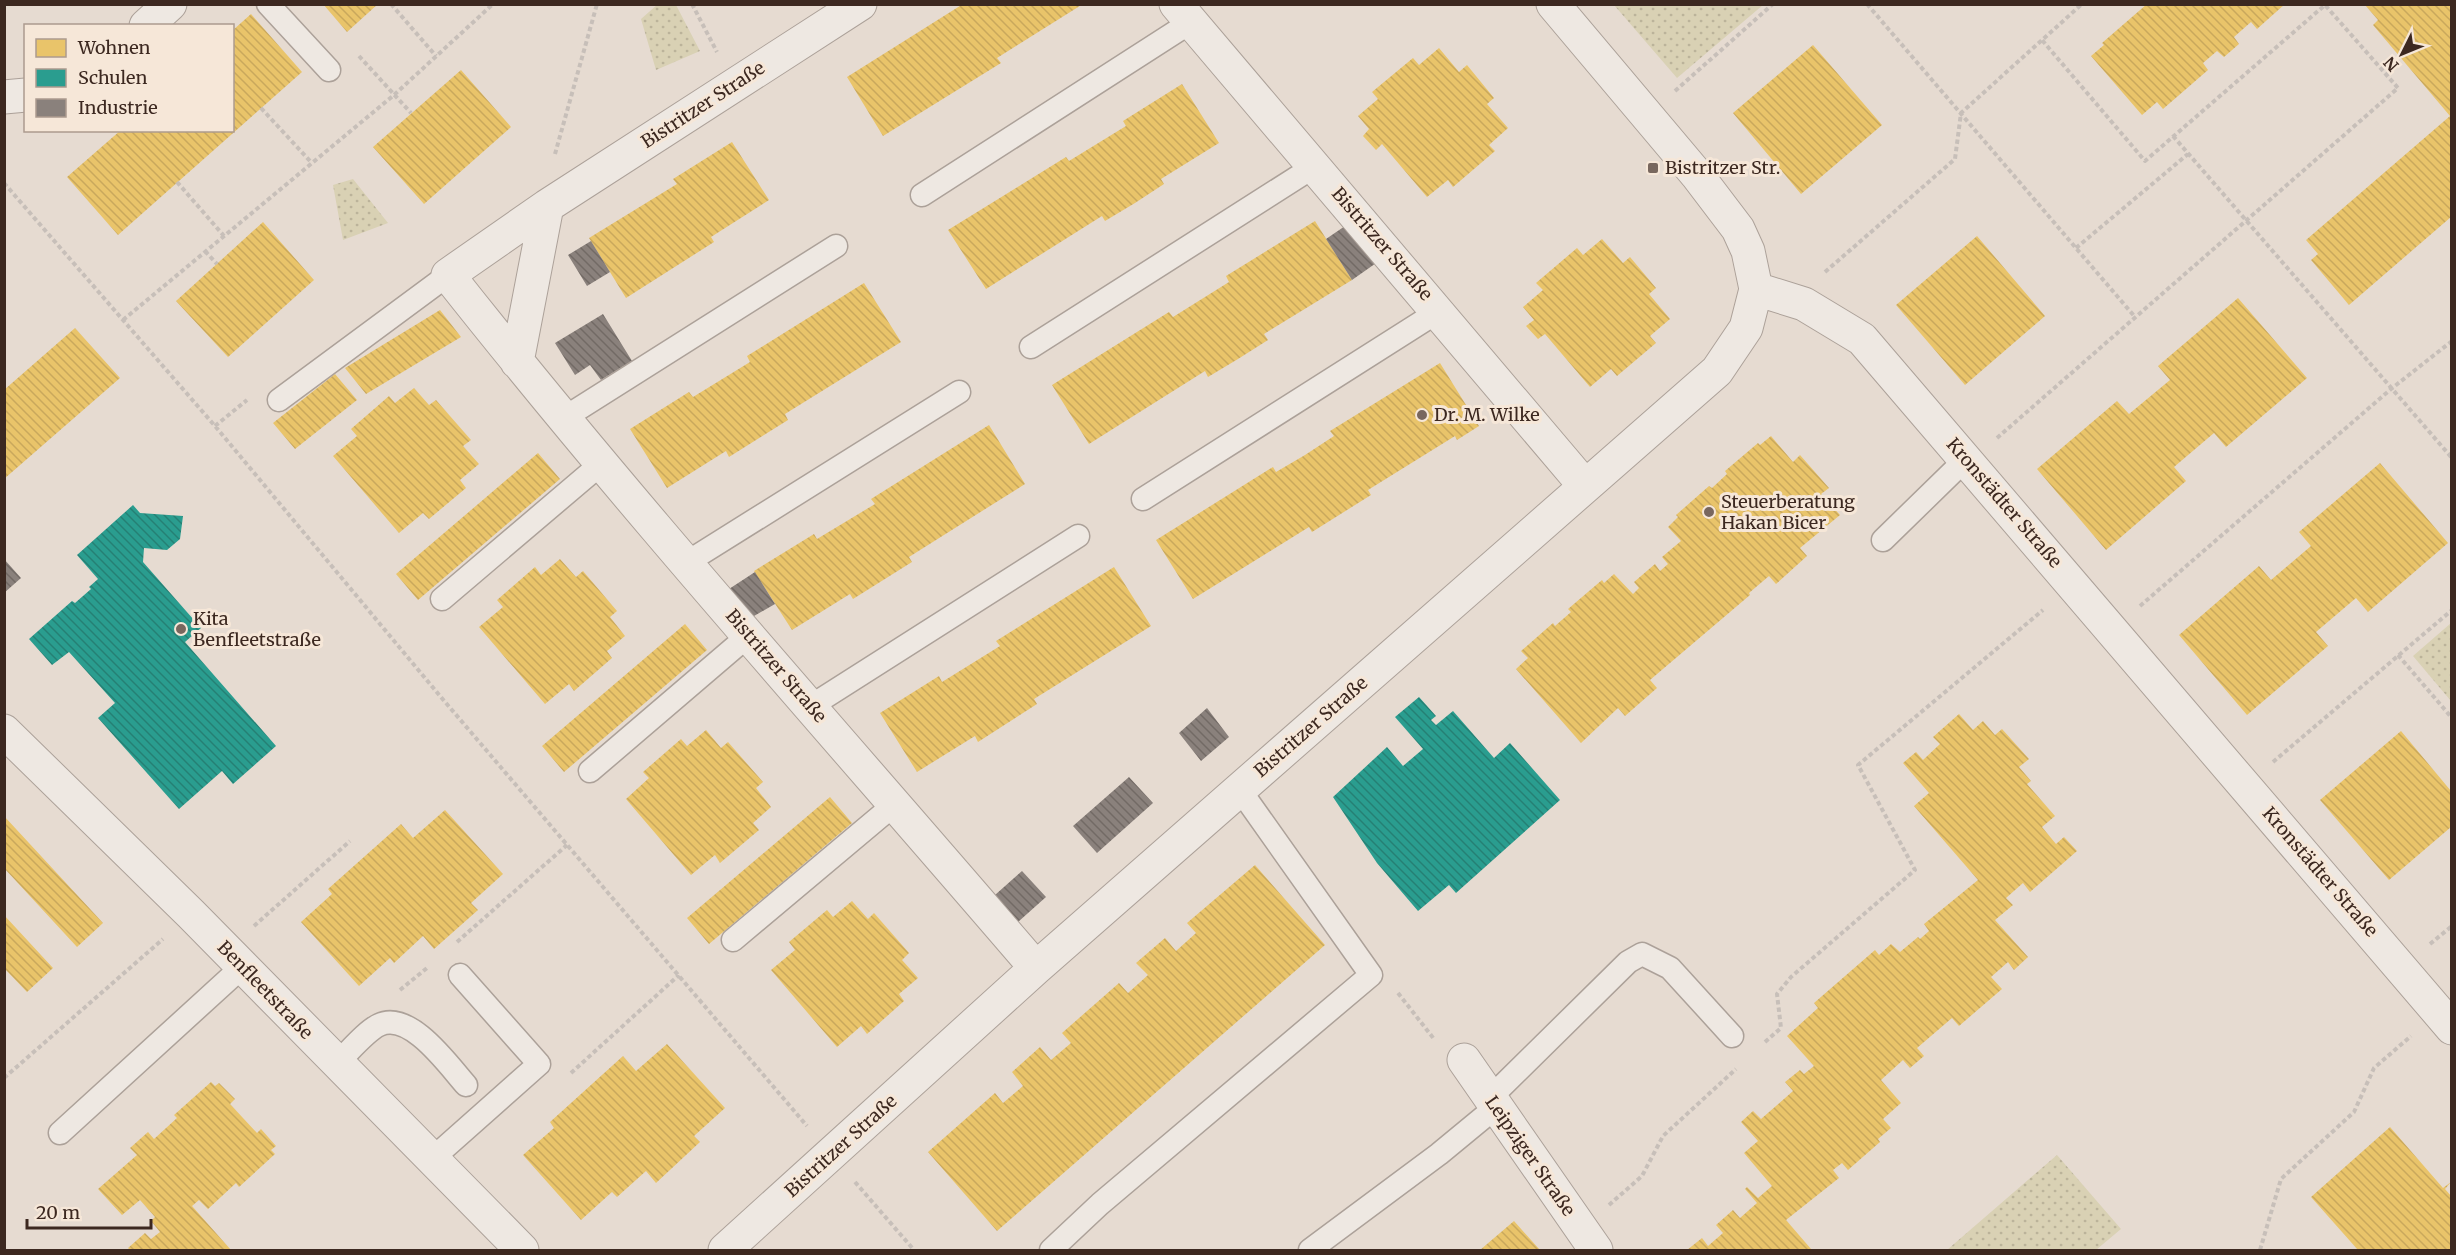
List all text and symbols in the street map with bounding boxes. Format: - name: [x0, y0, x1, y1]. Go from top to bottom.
- legend: [24, 24, 234, 132]
- north arrow: [2372, 24, 2432, 84]
- text: Wohnen: [77, 36, 151, 59]
- text: N: [2379, 53, 2403, 76]
- street label: Bistritzer Straße: [637, 56, 769, 153]
- text: Schulen: [78, 66, 147, 89]
- text: Industrie: [78, 96, 158, 119]
- place label: Bistritzer Str.: [1665, 156, 1780, 179]
- marker: Bistritzer Str.: [1646, 161, 1660, 175]
- street label: Bistritzer Straße: [1327, 182, 1438, 305]
- place label: Dr. M. Wilke: [1434, 403, 1540, 426]
- marker: Dr. M. Wilke: [1415, 408, 1429, 422]
- street label: Kronstädter Straße: [1942, 433, 2067, 572]
- place label: Steuerberatung Hakan Bicer: [1721, 490, 1855, 534]
- marker: Steuerberatung Hakan Bicer: [1702, 505, 1716, 519]
- street label: Bistritzer Straße: [721, 604, 832, 727]
- place label: Kita Benfleetstraße: [193, 607, 321, 651]
- marker: Kita Benfleetstraße: [174, 622, 188, 636]
- street label: Bistritzer Straße: [1249, 671, 1372, 782]
- street label: Kronstädter Straße: [2258, 802, 2383, 941]
- street label: Benfleetstraße: [213, 936, 318, 1044]
- street label: Bistritzer Straße: [780, 1089, 901, 1202]
- street label: Leipziger Straße: [1480, 1091, 1580, 1220]
- scale bar: [27, 1192, 152, 1230]
- text: 20 m: [36, 1201, 80, 1224]

